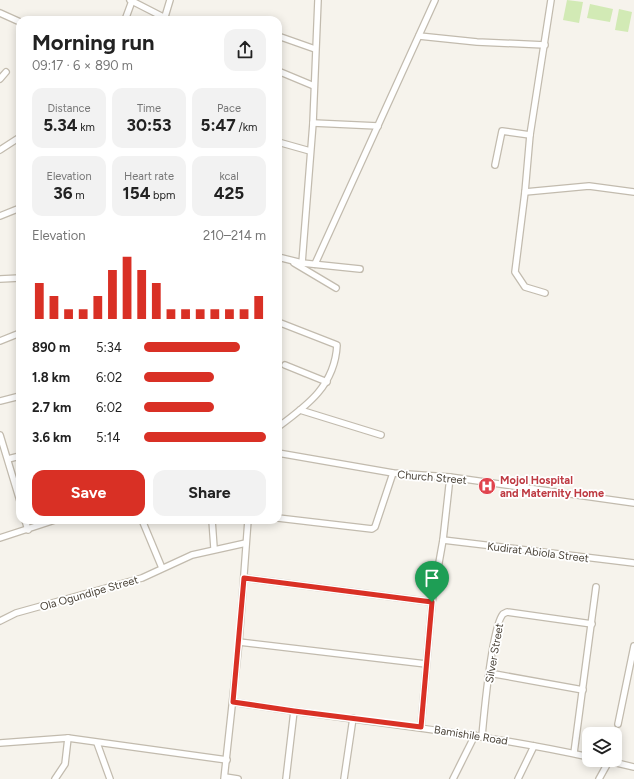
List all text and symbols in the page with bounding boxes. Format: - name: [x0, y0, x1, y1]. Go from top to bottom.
- text: Morning run: [32, 29, 155, 56]
- button: share: [224, 29, 266, 71]
- text: 09:17 · 6 × 890 m: [32, 58, 133, 73]
- text: Distance: [47, 102, 91, 115]
- text: Time: [137, 102, 161, 115]
- text: Pace: [217, 102, 241, 115]
- text: 5.34: [43, 115, 77, 135]
- text: 30:53: [127, 115, 171, 135]
- text: 5:47: [201, 115, 236, 135]
- text: km: [77, 121, 95, 134]
- text: /km: [236, 121, 257, 134]
- text: Elevation: [46, 170, 92, 183]
- text: Heart rate: [124, 170, 174, 183]
- text: kcal: [219, 170, 239, 183]
- text: 36: [53, 183, 73, 203]
- text: 154: [123, 183, 150, 203]
- text: 425: [214, 183, 244, 203]
- text: m: [73, 189, 85, 202]
- text: bpm: [150, 189, 175, 202]
- text: Elevation: [32, 228, 85, 243]
- text: 210–214 m: [203, 228, 266, 243]
- text: 890 m: [32, 340, 70, 355]
- text: 5:34: [96, 340, 122, 355]
- text: 1.8 km: [32, 370, 70, 385]
- text: 6:02: [96, 370, 122, 385]
- text: 2.7 km: [32, 400, 71, 415]
- text: 6:02: [96, 400, 122, 415]
- text: 3.6 km: [32, 430, 71, 445]
- text: 5:14: [96, 430, 120, 445]
- street label: Church Street: [397, 468, 467, 487]
- button: Save: [32, 470, 145, 516]
- button: Share: [153, 470, 266, 516]
- place label: Mojol Hospital and Maternity Home: [500, 474, 604, 500]
- hospital icon: Mojol Hospital and Maternity Home: [477, 476, 497, 496]
- street label: Kudirat Abiola Street: [486, 540, 590, 565]
- pin: [415, 561, 449, 602]
- icon: arrive: [421, 567, 443, 589]
- street label: Ola Ogundipe Street: [39, 573, 140, 614]
- street label: Silver Street: [483, 622, 506, 684]
- street label: Bamishile Road: [433, 723, 509, 748]
- map controls: [582, 727, 622, 767]
- button: layers: [582, 727, 622, 767]

